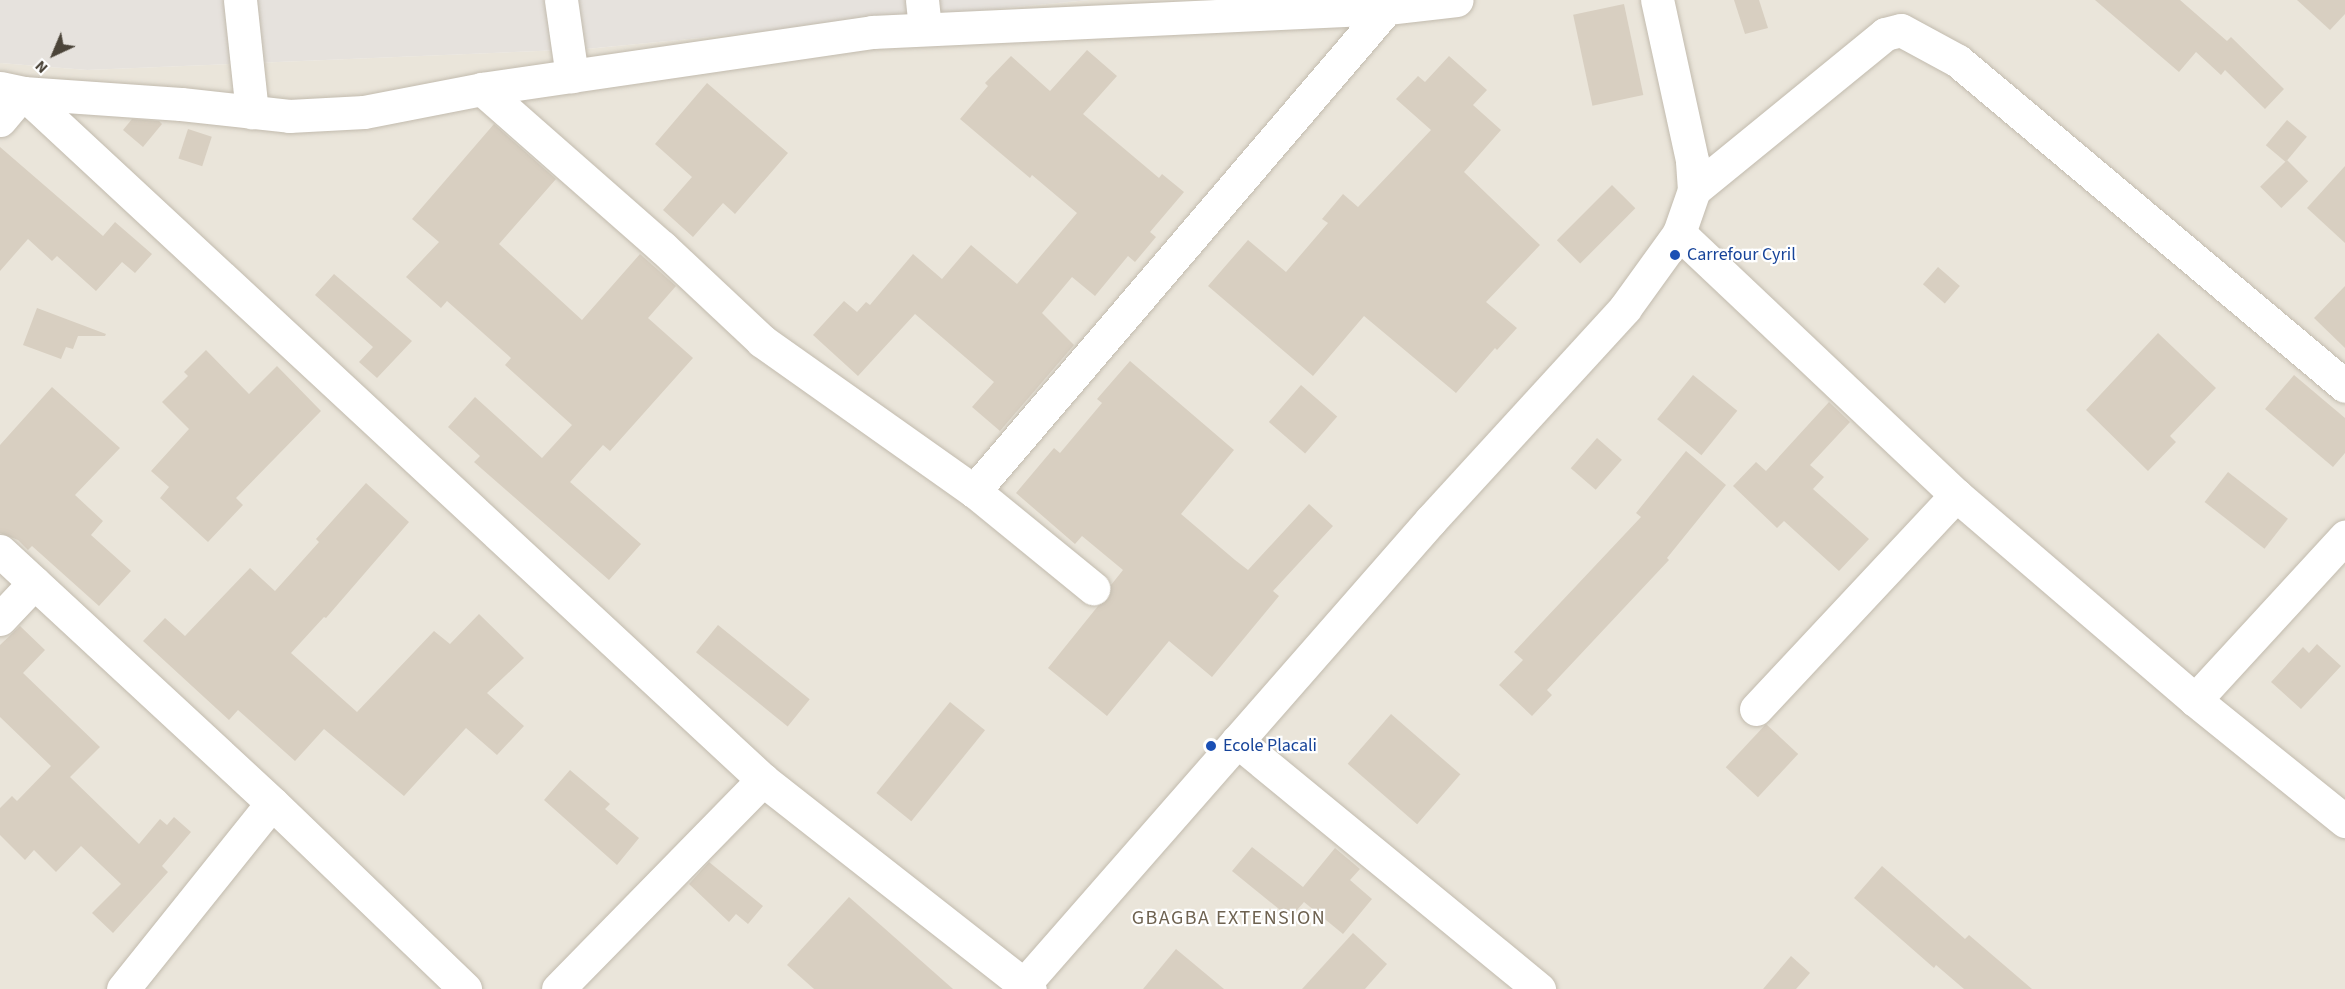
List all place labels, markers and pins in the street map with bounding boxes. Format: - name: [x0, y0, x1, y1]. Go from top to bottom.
- place label: Carrefour Cyril: [1687, 244, 1796, 266]
- marker: Carrefour Cyril: [1668, 248, 1682, 262]
- place label: Ecole Placali: [1223, 735, 1317, 757]
- marker: Ecole Placali: [1204, 739, 1218, 753]

